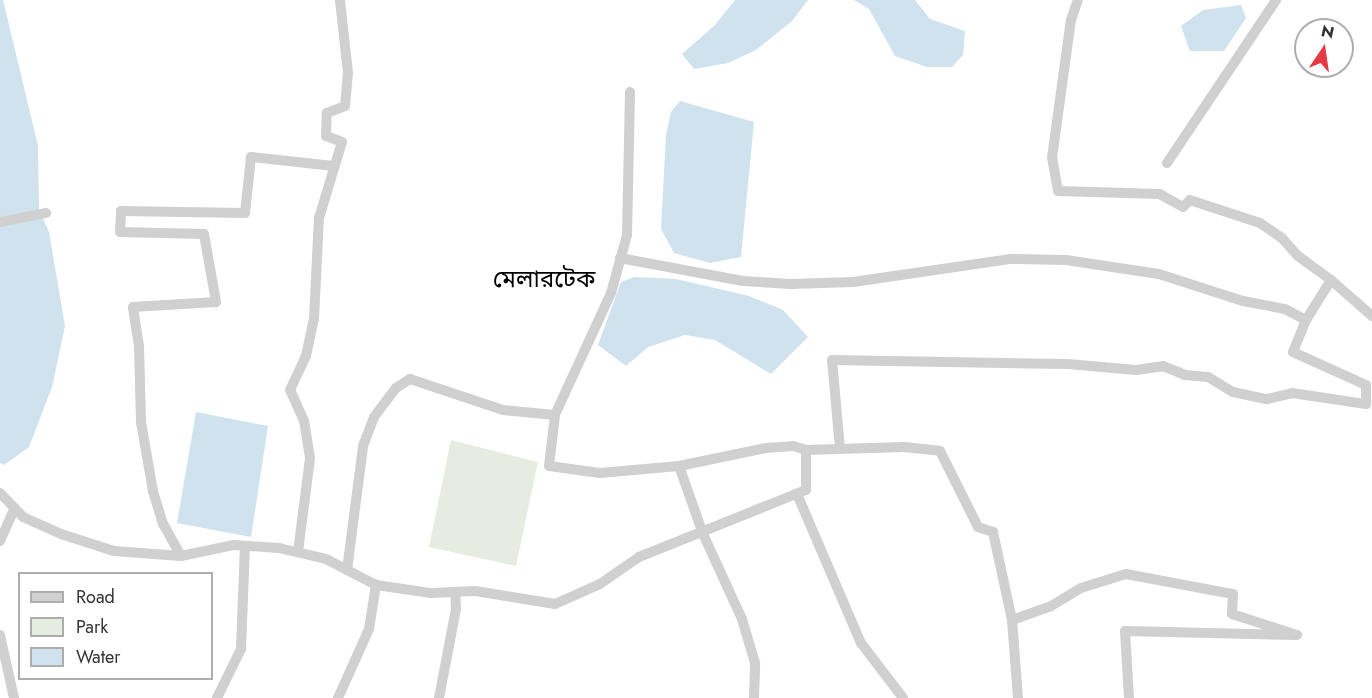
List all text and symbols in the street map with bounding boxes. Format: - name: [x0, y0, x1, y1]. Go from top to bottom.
- north arrow: [1294, 18, 1354, 78]
- text: N: [1319, 19, 1336, 45]
- district label: মেলারটেক: [493, 265, 595, 293]
- legend: [18, 572, 213, 680]
- text: Road: [76, 584, 115, 610]
- text: Park: [76, 614, 108, 640]
- text: Water: [76, 644, 120, 670]

